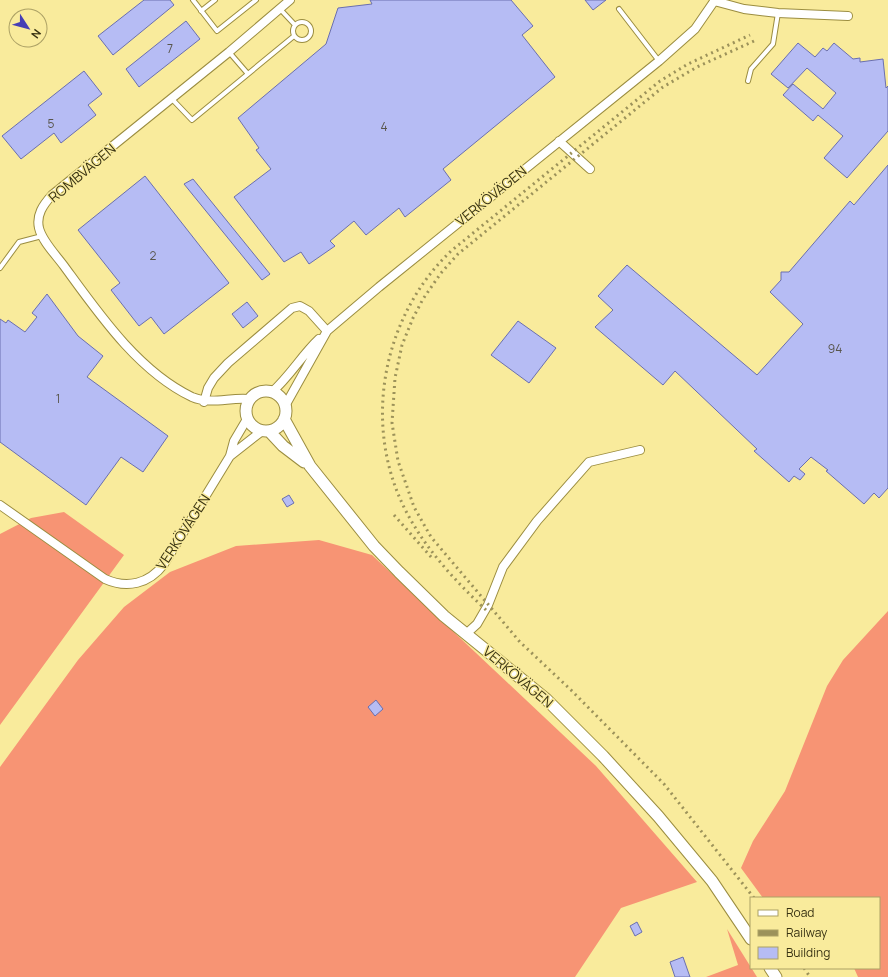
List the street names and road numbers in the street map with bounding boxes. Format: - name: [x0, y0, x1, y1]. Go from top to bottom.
- street label: ROMBVÄGEN: [44, 139, 119, 206]
- street label: VERKÖVÄGEN: [451, 161, 530, 230]
- street label: VERKÖVÄGEN: [151, 490, 214, 573]
- street label: VERKÖVÄGEN: [479, 642, 557, 712]

